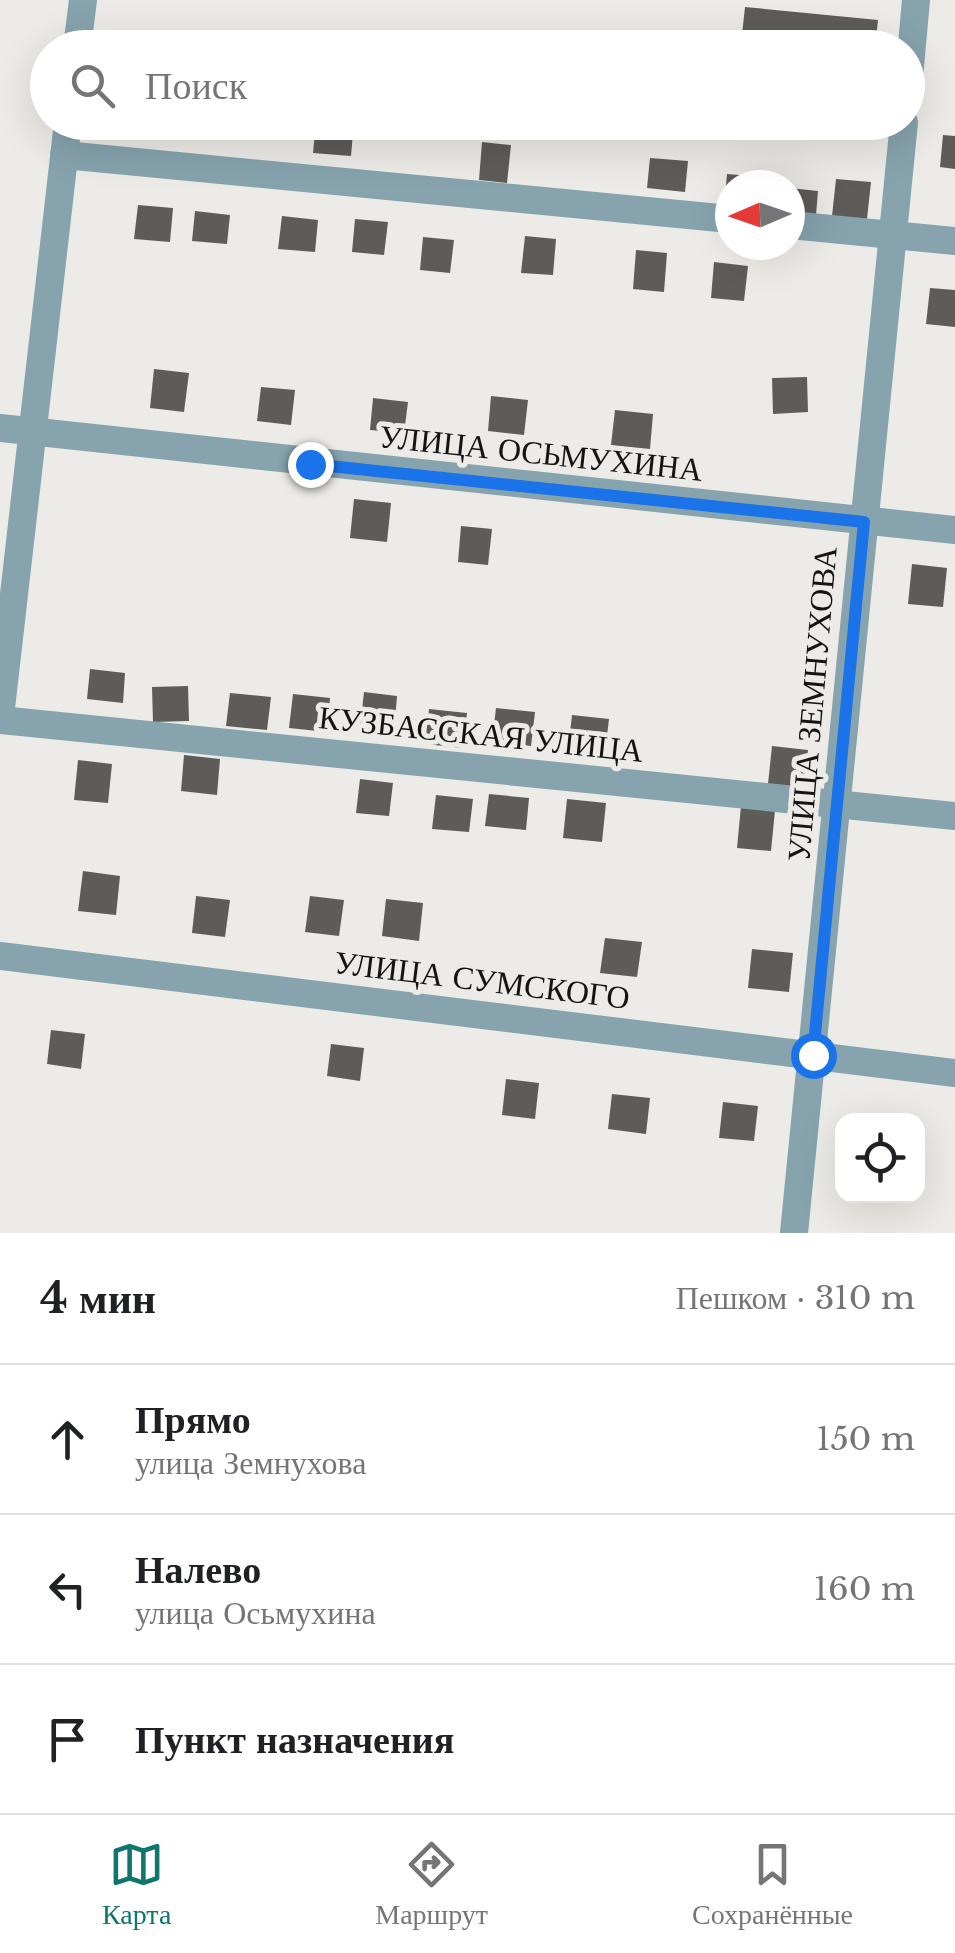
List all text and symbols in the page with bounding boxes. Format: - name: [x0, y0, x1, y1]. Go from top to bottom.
- search box: [30, 30, 925, 140]
- icon: search: [65, 58, 120, 113]
- text: Поиск: [145, 62, 247, 109]
- north arrow: [715, 170, 805, 260]
- street label: УЛИЦА ОСЬМУХИНА: [377, 416, 705, 490]
- route end: [288, 442, 334, 488]
- street label: УЛИЦА ЗЕМНУХОВА: [778, 545, 846, 863]
- street label: КУЗБАССКАЯ УЛИЦА: [317, 697, 645, 771]
- street label: УЛИЦА СУМСКОГО: [332, 942, 632, 1018]
- route start: [791, 1033, 837, 1079]
- map controls: [835, 1113, 925, 1203]
- button: locate: [835, 1113, 925, 1203]
- text: 4 мин: [40, 1272, 156, 1324]
- text: Пешком · 310 m: [676, 1278, 915, 1318]
- text: Прямо: [135, 1396, 251, 1443]
- icon: ahead: [40, 1412, 95, 1467]
- text: 150 m: [816, 1419, 915, 1459]
- text: улица Земнухова: [135, 1443, 366, 1483]
- text: Налево: [135, 1546, 261, 1593]
- icon: left: [40, 1562, 95, 1617]
- text: 160 m: [814, 1569, 915, 1609]
- text: улица Осьмухина: [135, 1593, 376, 1633]
- icon: arrive: [40, 1712, 95, 1767]
- text: Пункт назначения: [135, 1716, 454, 1763]
- tab: Карта: [102, 1837, 171, 1932]
- tab: Маршрут: [375, 1837, 488, 1932]
- tab: Сохранённые: [692, 1837, 853, 1932]

